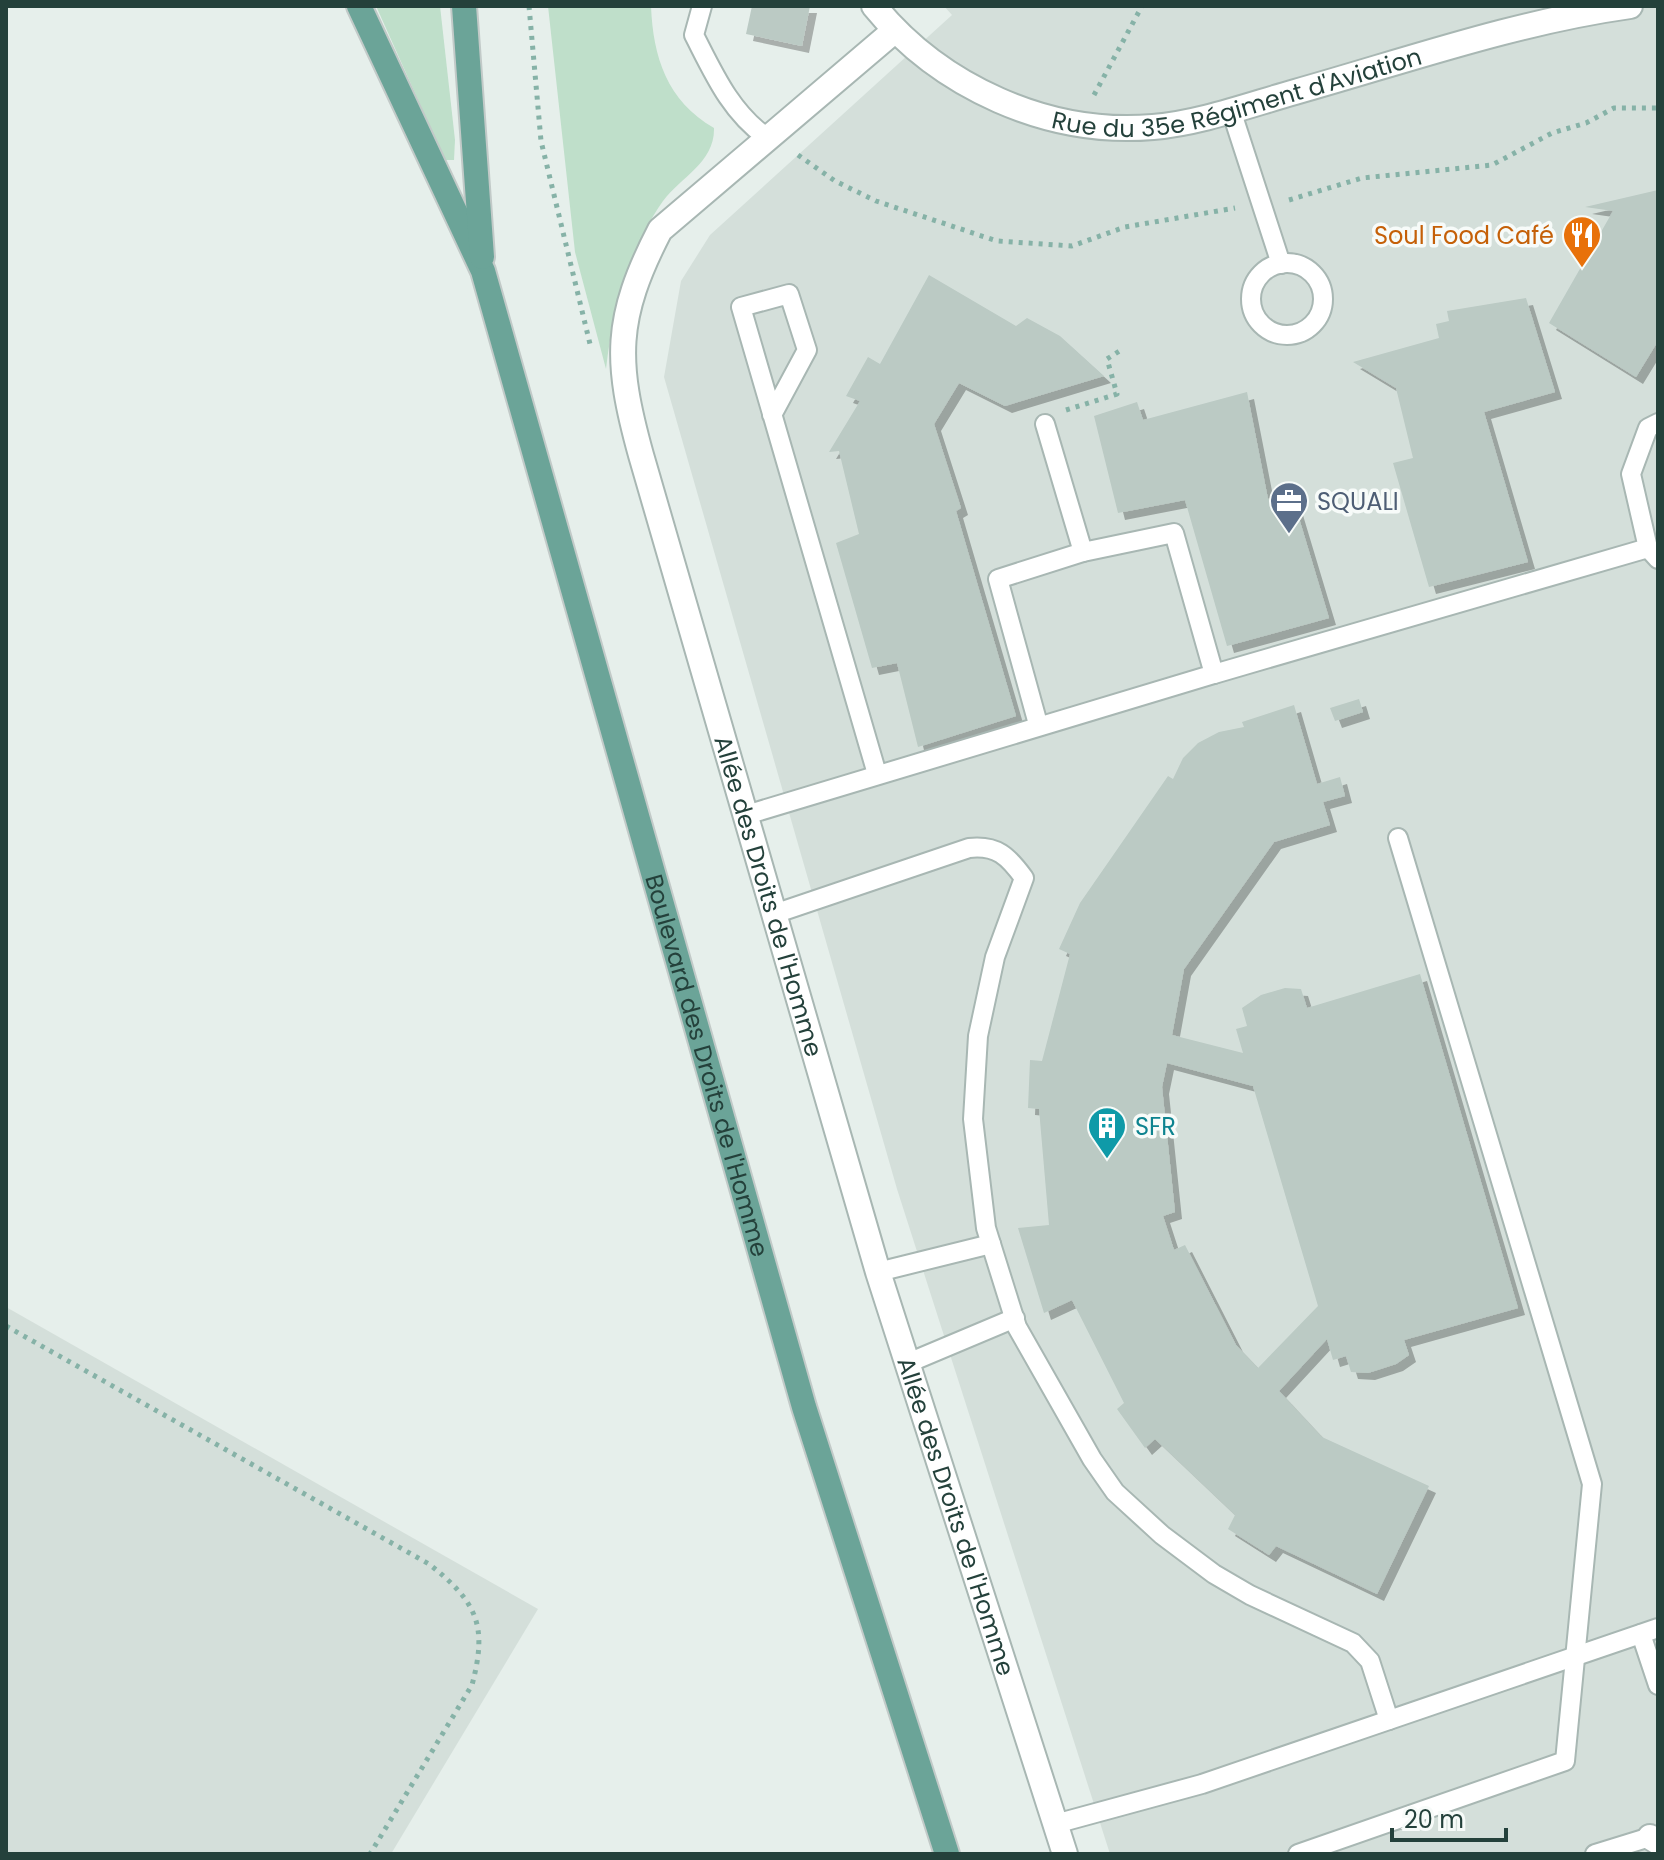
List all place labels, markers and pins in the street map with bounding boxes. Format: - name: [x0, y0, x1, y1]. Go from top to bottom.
- restaurant icon: Soul Food Café: [1561, 214, 1603, 269]
- place label: Soul Food Café: [1374, 219, 1554, 252]
- office icon: SQUALI: [1268, 480, 1310, 535]
- place label: SQUALI: [1317, 485, 1399, 518]
- building icon: SFR: [1086, 1105, 1128, 1160]
- place label: SFR: [1135, 1110, 1176, 1143]

